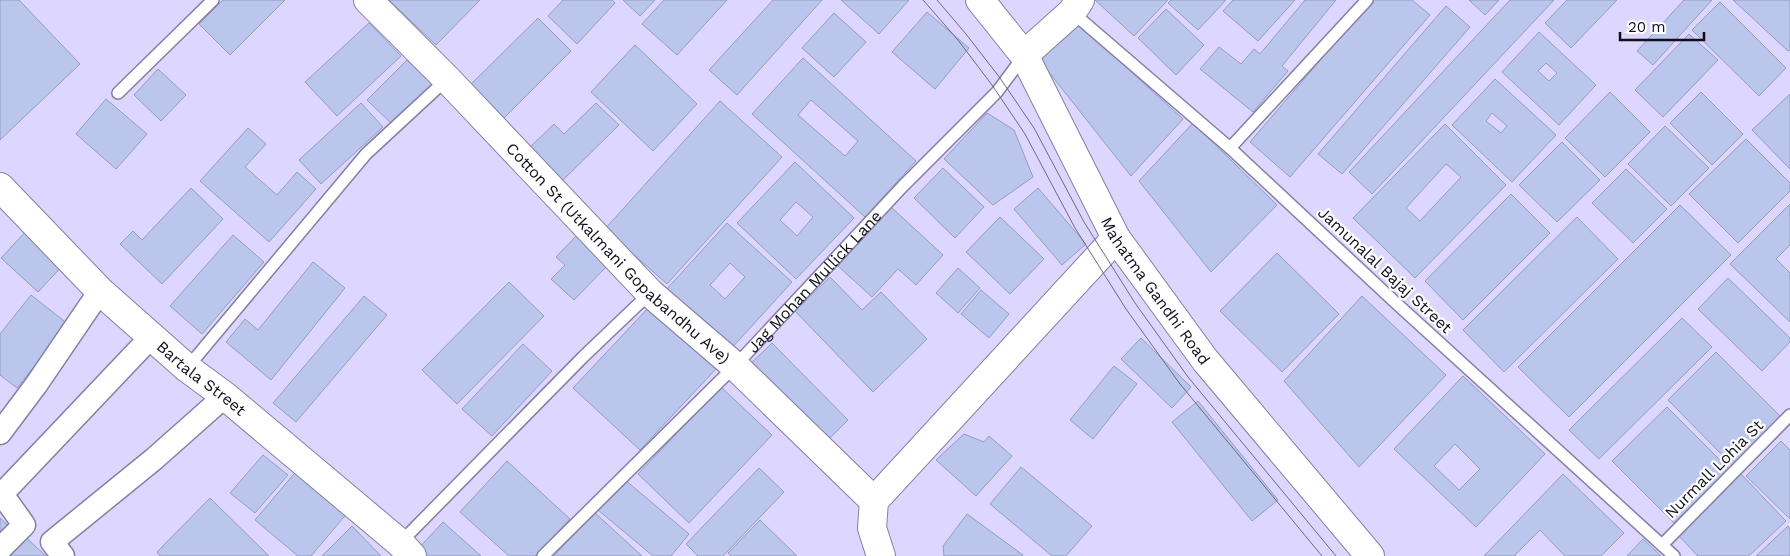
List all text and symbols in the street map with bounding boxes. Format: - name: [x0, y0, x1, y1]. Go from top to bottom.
- scale bar: [1620, 10, 1704, 42]
- text: 20 m: [1628, 18, 1666, 36]
- street label: Cotton St (Utkalmani Gopabandhu Ave): [503, 138, 734, 367]
- street label: Jamunalal Bajaj Street: [1314, 203, 1456, 337]
- street label: Jag Mohan Mullick Lane: [743, 206, 885, 356]
- street label: Mahatma Gandhi Road: [1097, 213, 1215, 368]
- street label: Bartala Street: [153, 337, 250, 419]
- street label: Nurmall Lohia St: [1661, 416, 1767, 522]

